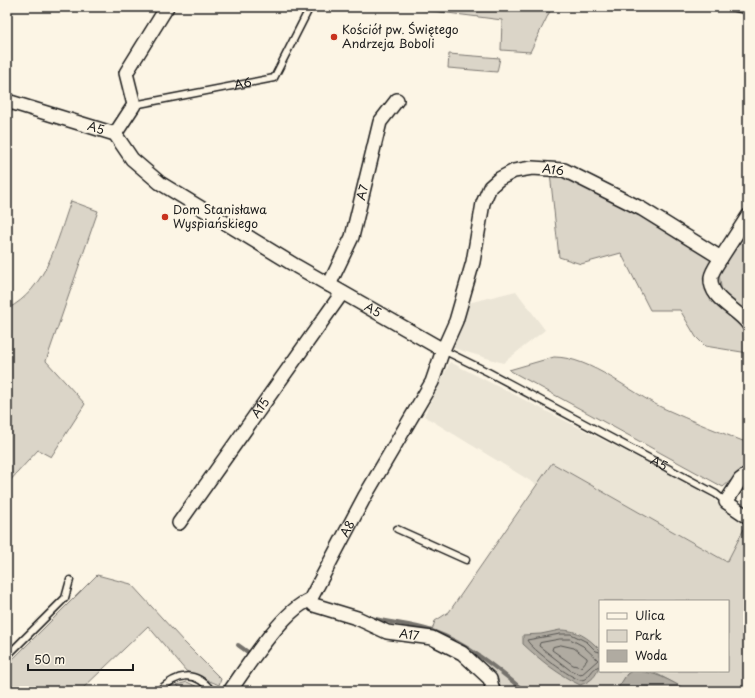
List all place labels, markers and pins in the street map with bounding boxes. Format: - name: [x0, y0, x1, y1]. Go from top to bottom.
- place label: Kościół pw. Świętego Andrzeja Boboli: [342, 20, 459, 52]
- marker: Kościół pw. Świętego Andrzeja Boboli: [329, 32, 339, 42]
- place label: Dom Stanisława Wyspiańskiego: [173, 200, 267, 232]
- marker: Dom Stanisława Wyspiańskiego: [160, 212, 170, 222]

